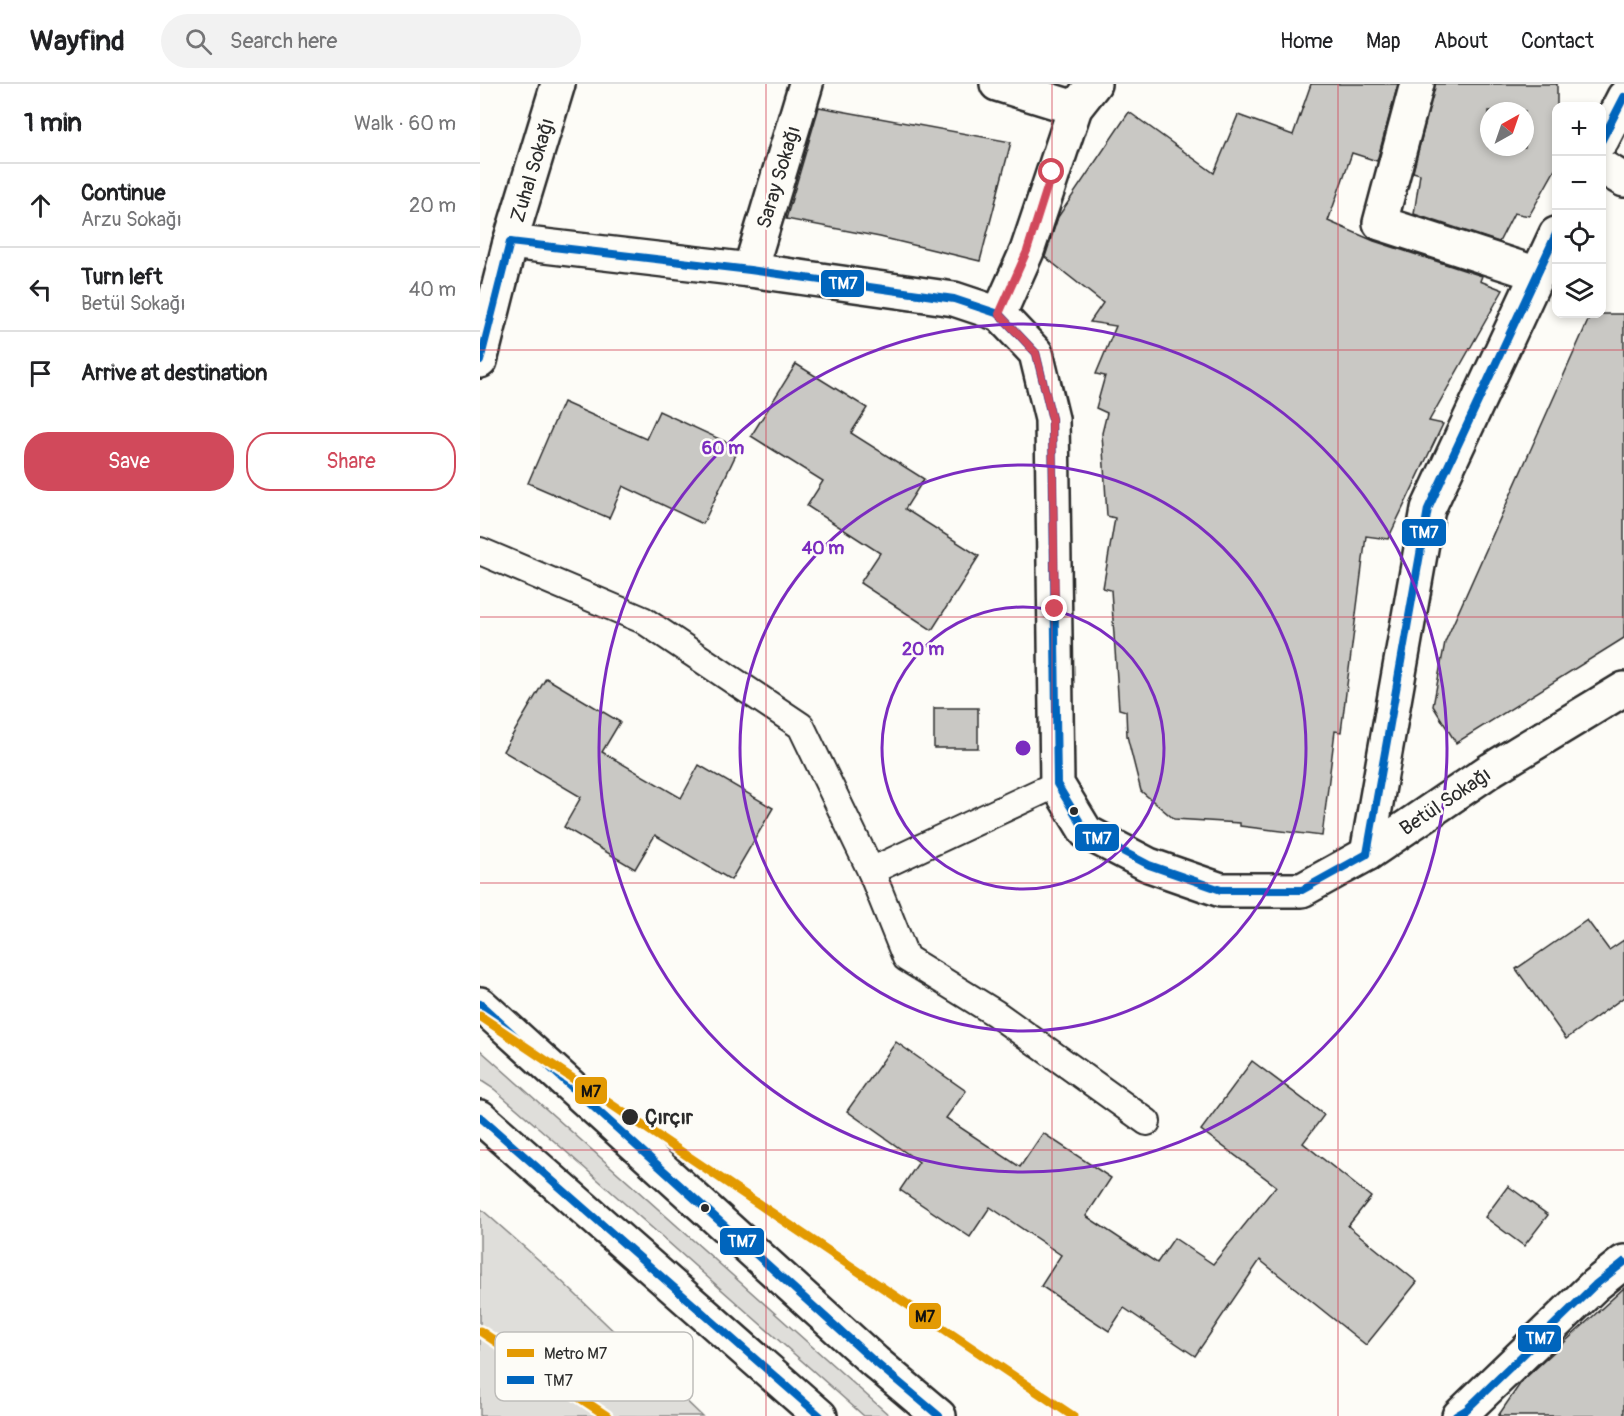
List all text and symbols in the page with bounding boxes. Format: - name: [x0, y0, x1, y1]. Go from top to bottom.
- search box: [161, 14, 581, 68]
- text: Wayfind: [30, 24, 125, 59]
- icon: search: [182, 25, 215, 58]
- text: Search here: [230, 27, 337, 55]
- text: Home: [1280, 28, 1333, 55]
- text: Map: [1366, 28, 1401, 55]
- text: About: [1434, 28, 1488, 55]
- text: Contact: [1521, 28, 1594, 55]
- north arrow: [1480, 102, 1534, 156]
- map controls: [1552, 102, 1606, 318]
- button: +: [1552, 102, 1606, 156]
- text: 1 min: [24, 107, 82, 139]
- text: Walk · 60 m: [354, 111, 456, 136]
- street label: Zuhal Sokağı: [505, 115, 560, 225]
- street label: Saray Sokağı: [751, 123, 806, 232]
- button: −: [1552, 156, 1606, 210]
- route start: [1038, 158, 1064, 184]
- text: Continue: [81, 179, 165, 207]
- icon: ahead: [24, 189, 57, 222]
- text: 20 m: [409, 193, 456, 218]
- text: Arzu Sokağı: [81, 207, 182, 232]
- button: locate: [1552, 210, 1606, 264]
- text: Turn left: [81, 263, 163, 291]
- button: layers: [1552, 264, 1606, 318]
- line badge: TM7: [820, 269, 865, 298]
- icon: left: [24, 273, 57, 306]
- text: TM7: [828, 274, 858, 294]
- text: 40 m: [409, 277, 456, 302]
- text: Betül Sokağı: [81, 291, 186, 316]
- icon: arrive: [24, 357, 57, 390]
- text: Arrive at destination: [81, 359, 267, 387]
- button: Save: [24, 432, 234, 491]
- button: Share: [246, 432, 456, 491]
- text: 60 m: [702, 437, 744, 460]
- line badge: TM7: [1401, 518, 1447, 547]
- text: TM7: [1409, 523, 1439, 543]
- text: 40 m: [802, 537, 844, 560]
- route end: [1041, 595, 1067, 621]
- text: 20 m: [902, 638, 944, 661]
- centre of rings: [1013, 738, 1033, 758]
- street label: Betül Sokağı: [1395, 762, 1496, 841]
- unlabelled marker: [1068, 805, 1080, 817]
- line badge: TM7: [1074, 823, 1120, 852]
- text: TM7: [1082, 829, 1112, 849]
- line badge: M7: [574, 1076, 608, 1105]
- text: M7: [581, 1082, 602, 1102]
- place label: Çırçır: [645, 1105, 694, 1130]
- marker: Çırçır: [620, 1107, 640, 1127]
- unlabelled marker: [699, 1202, 711, 1214]
- line badge: TM7: [719, 1227, 765, 1256]
- text: TM7: [727, 1232, 757, 1252]
- line badge: M7: [908, 1302, 942, 1330]
- text: M7: [915, 1307, 936, 1327]
- line badge: TM7: [1517, 1324, 1562, 1353]
- text: TM7: [1525, 1329, 1555, 1349]
- legend: [495, 1332, 693, 1401]
- text: Metro M7: [544, 1344, 608, 1364]
- text: TM7: [544, 1371, 573, 1391]

